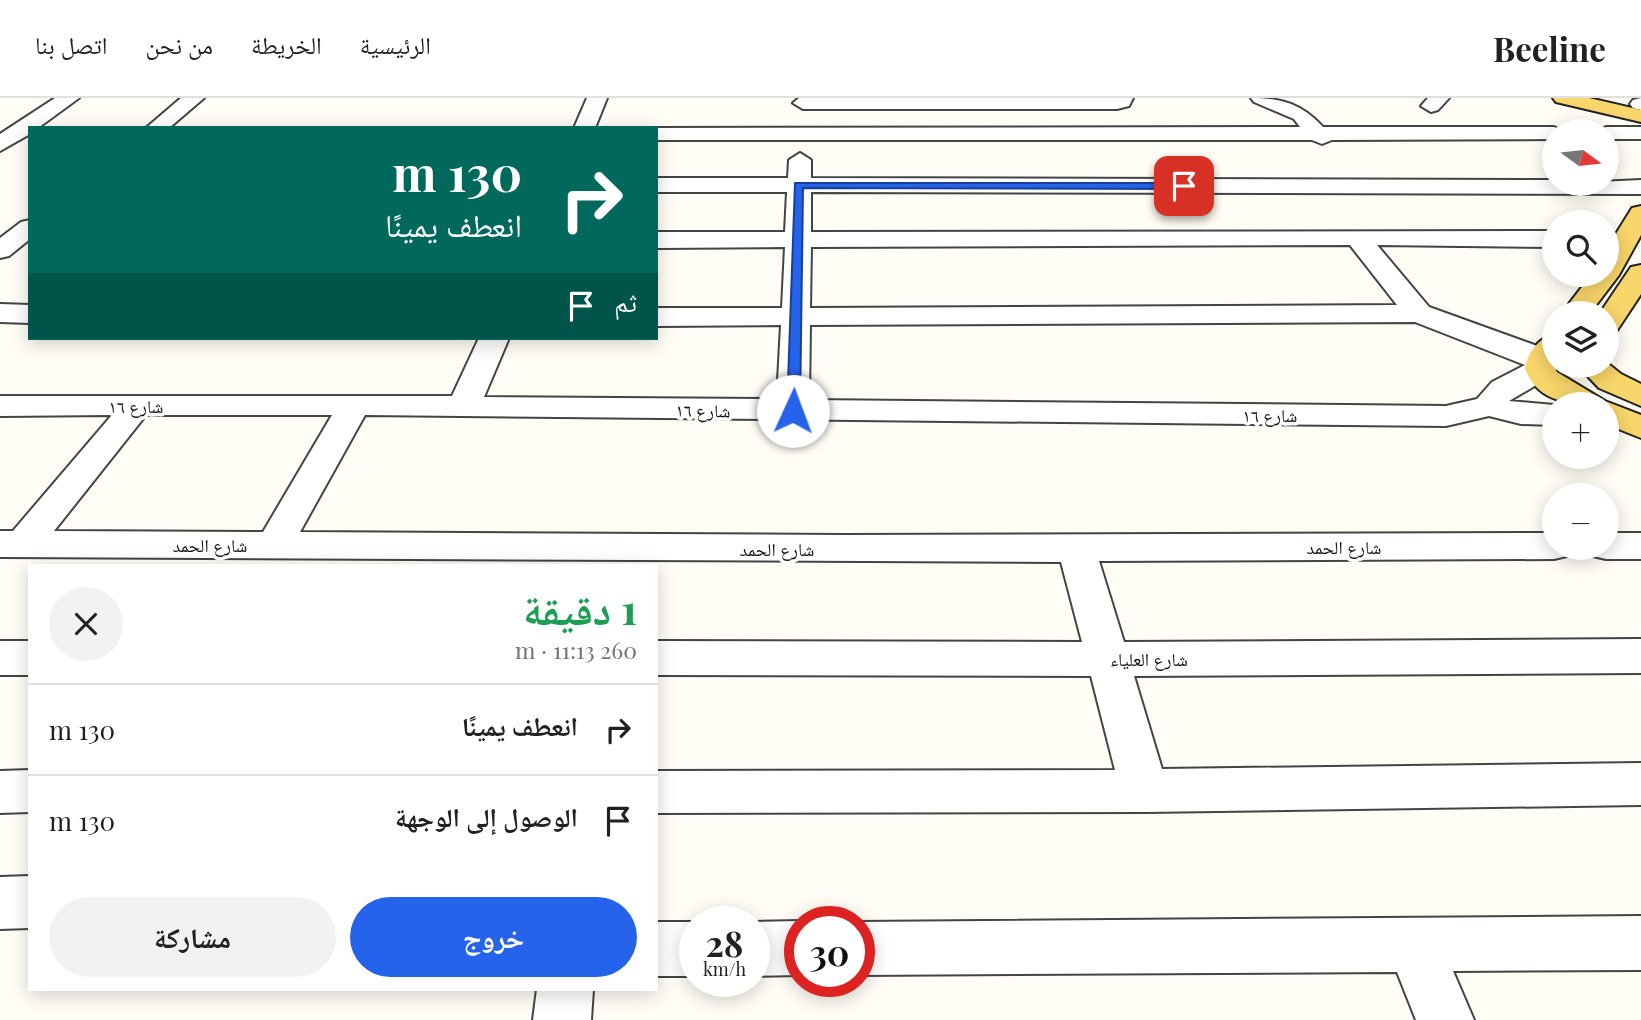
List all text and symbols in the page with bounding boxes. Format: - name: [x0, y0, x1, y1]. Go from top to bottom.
- text: Beeline: [1493, 26, 1606, 70]
- text: اتصل بنا: [35, 28, 107, 60]
- text: من نحن: [145, 28, 213, 60]
- text: الخريطة: [251, 28, 322, 60]
- text: الرئيسية: [360, 28, 431, 60]
- north arrow: [1542, 119, 1619, 196]
- map controls: [1542, 119, 1619, 560]
- text: 130 m: [392, 139, 522, 204]
- icon: right: [546, 154, 637, 245]
- pin: [1154, 156, 1214, 216]
- icon: arrive: [1165, 167, 1203, 205]
- text: انعطف يمينًا: [385, 202, 522, 245]
- button: search: [1542, 210, 1619, 287]
- text: ثم: [614, 284, 637, 319]
- icon: arrive: [562, 287, 600, 325]
- button: layers: [1542, 301, 1619, 378]
- position arrow: [756, 374, 830, 448]
- button: +: [1542, 392, 1619, 469]
- street label: شارع ١٦: [109, 394, 163, 418]
- street label: شارع ١٦: [675, 398, 731, 422]
- street label: شارع ١٦: [1243, 403, 1297, 427]
- button: −: [1542, 483, 1619, 560]
- street label: شارع الحمد: [173, 533, 247, 557]
- street label: شارع الحمد: [1307, 535, 1381, 559]
- street label: شارع الحمد: [740, 537, 814, 561]
- text: 1 دقيقة: [523, 580, 637, 636]
- button: close: [49, 587, 123, 661]
- text: 260 m · 11:13: [515, 634, 637, 665]
- street label: شارع العلياء: [1110, 647, 1188, 671]
- text: انعطف يمينًا: [462, 708, 578, 743]
- icon: right: [599, 711, 637, 749]
- text: 130 m: [49, 712, 115, 747]
- text: الوصول إلى الوجهة: [395, 799, 578, 834]
- icon: arrive: [599, 802, 637, 840]
- text: 130 m: [49, 803, 115, 838]
- button: مشاركة: [49, 897, 336, 977]
- button: خروج: [350, 897, 637, 977]
- speed limit sign: 30: [784, 906, 875, 997]
- text: 28: [706, 919, 743, 966]
- text: km/h: [703, 957, 746, 981]

